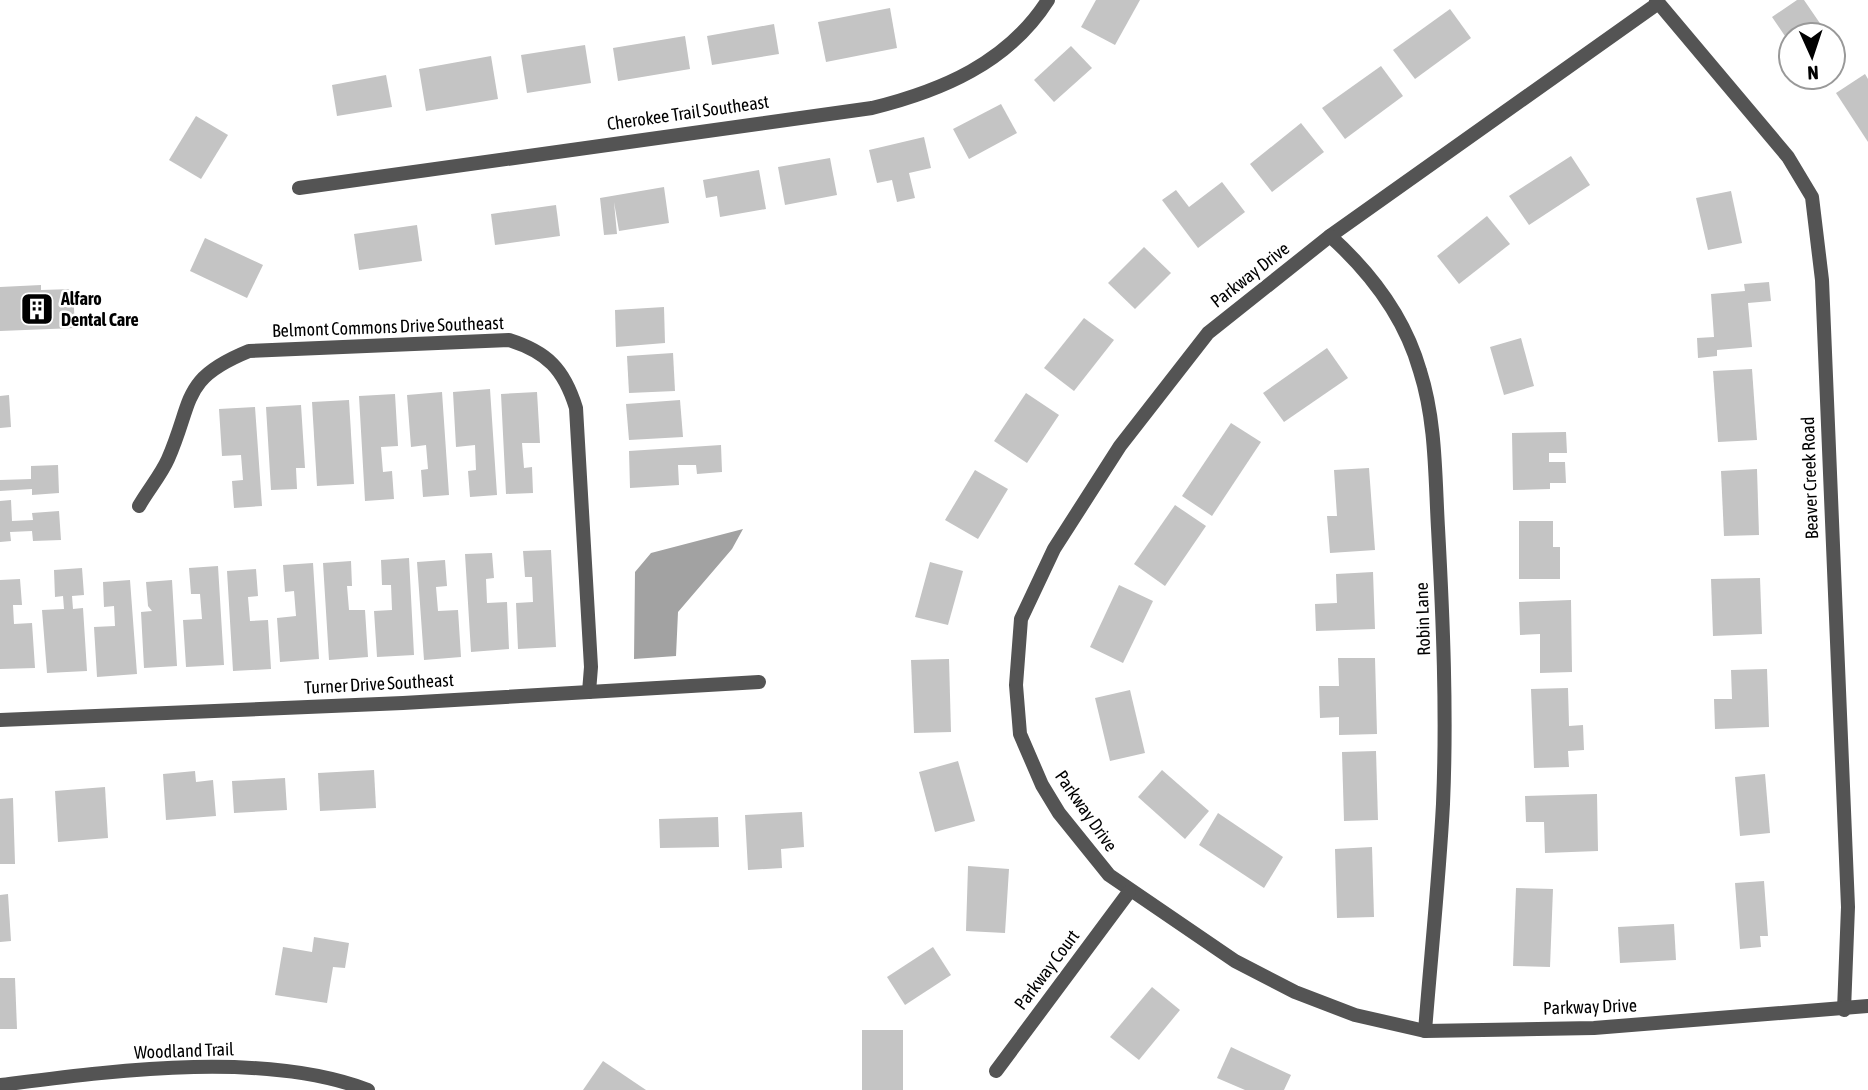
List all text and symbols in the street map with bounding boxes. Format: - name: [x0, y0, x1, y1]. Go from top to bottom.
- north arrow: [1777, 21, 1847, 91]
- text: N: [1807, 62, 1819, 84]
- street label: Cherokee Trail Southeast: [606, 91, 770, 134]
- street label: Parkway Drive: [1206, 237, 1293, 312]
- place label: Alfaro Dental Care: [60, 288, 139, 330]
- building icon: Alfaro Dental Care: [18, 290, 56, 328]
- street label: Belmont Commons Drive Southeast: [272, 312, 504, 341]
- street label: Beaver Creek Road: [1797, 416, 1822, 540]
- street label: Robin Lane: [1411, 582, 1434, 656]
- street label: Turner Drive Southeast: [304, 669, 454, 698]
- street label: Parkway Drive: [1051, 766, 1122, 855]
- street label: Parkway Court: [1010, 926, 1083, 1014]
- street label: Parkway Drive: [1543, 994, 1637, 1019]
- street label: Woodland Trail: [134, 1038, 234, 1063]

